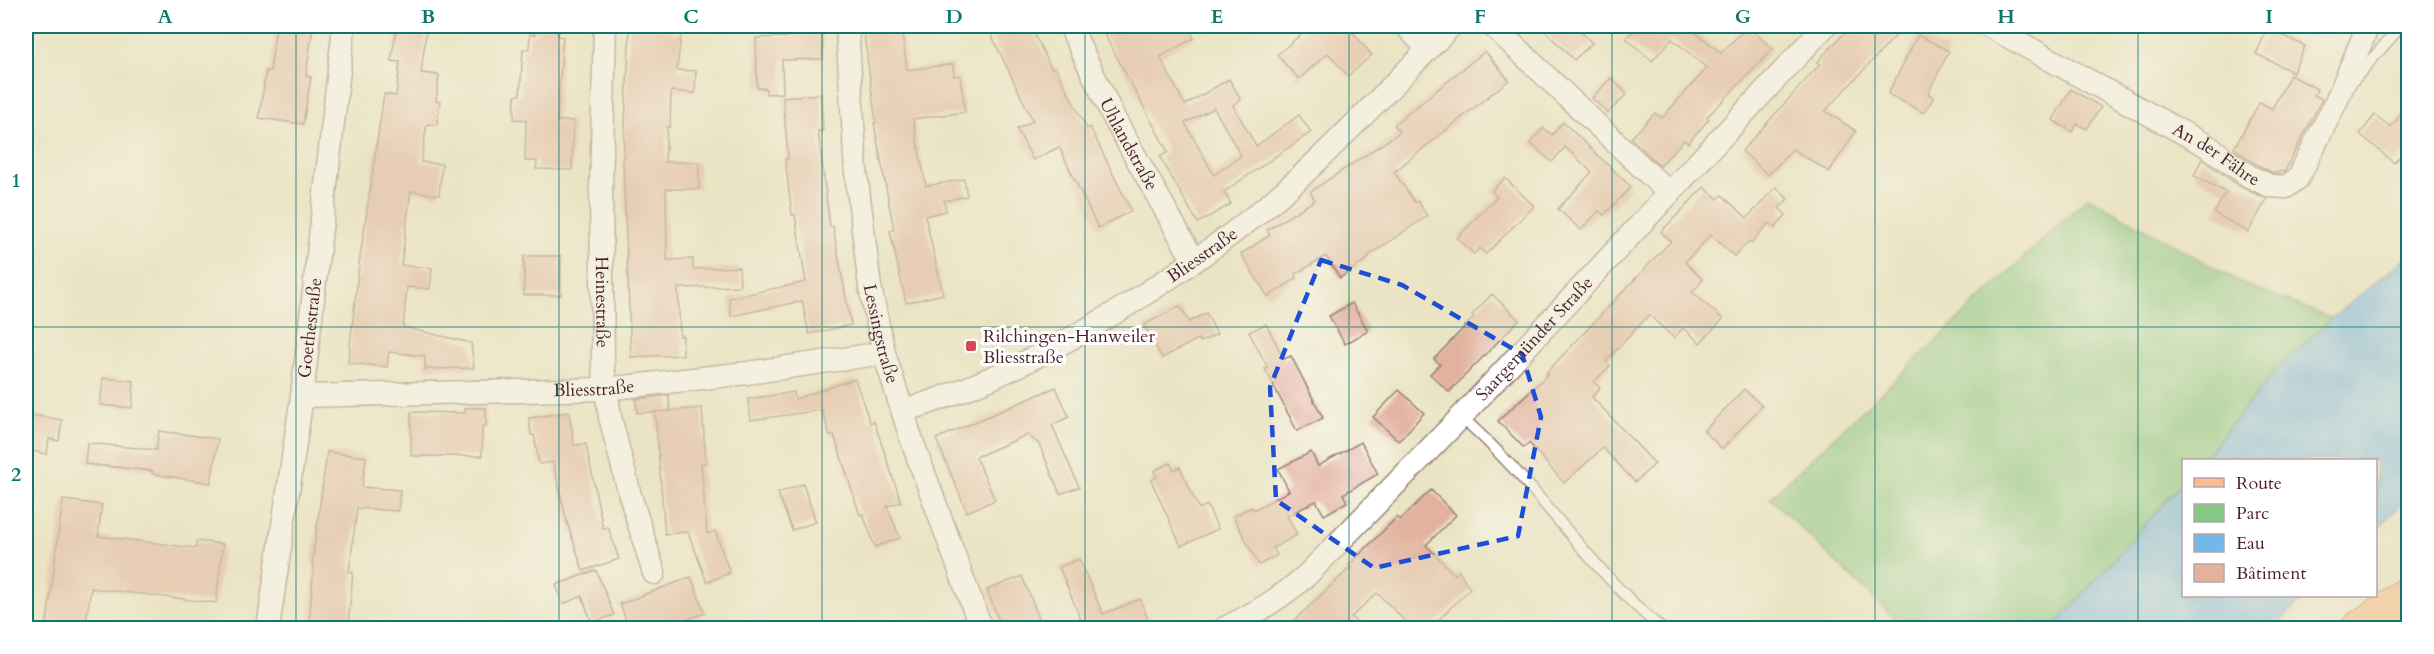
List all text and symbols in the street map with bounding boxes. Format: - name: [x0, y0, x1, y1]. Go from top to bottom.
- text: A: [157, 3, 173, 30]
- text: B: [421, 3, 435, 30]
- text: C: [683, 3, 699, 30]
- text: D: [945, 3, 963, 30]
- text: E: [1211, 3, 1223, 30]
- text: F: [1474, 3, 1486, 30]
- text: G: [1735, 3, 1751, 30]
- text: H: [1997, 3, 2015, 30]
- text: I: [2265, 3, 2273, 30]
- street label: Uhlandstraße: [1094, 94, 1164, 195]
- street label: An der Fähre: [2168, 117, 2264, 192]
- text: 1: [11, 167, 21, 194]
- street label: Bliesstraße: [1162, 221, 1243, 288]
- street label: Heinestraße: [589, 256, 615, 348]
- street label: Saargemünder Straße: [1470, 271, 1599, 406]
- street label: Goethestraße: [292, 276, 328, 379]
- street label: Lessingstraße: [857, 282, 905, 386]
- place label: Rilchingen-Hanweiler Bliesstraße: [983, 324, 1155, 370]
- marker: Rilchingen-Hanweiler Bliesstraße: [964, 339, 978, 353]
- street label: Bliesstraße: [553, 373, 636, 403]
- legend: [2182, 459, 2377, 597]
- text: 2: [11, 461, 21, 488]
- text: Route: [2236, 471, 2282, 496]
- text: Parc: [2236, 501, 2269, 526]
- text: Eau: [2236, 531, 2265, 556]
- text: Bâtiment: [2236, 561, 2306, 586]

